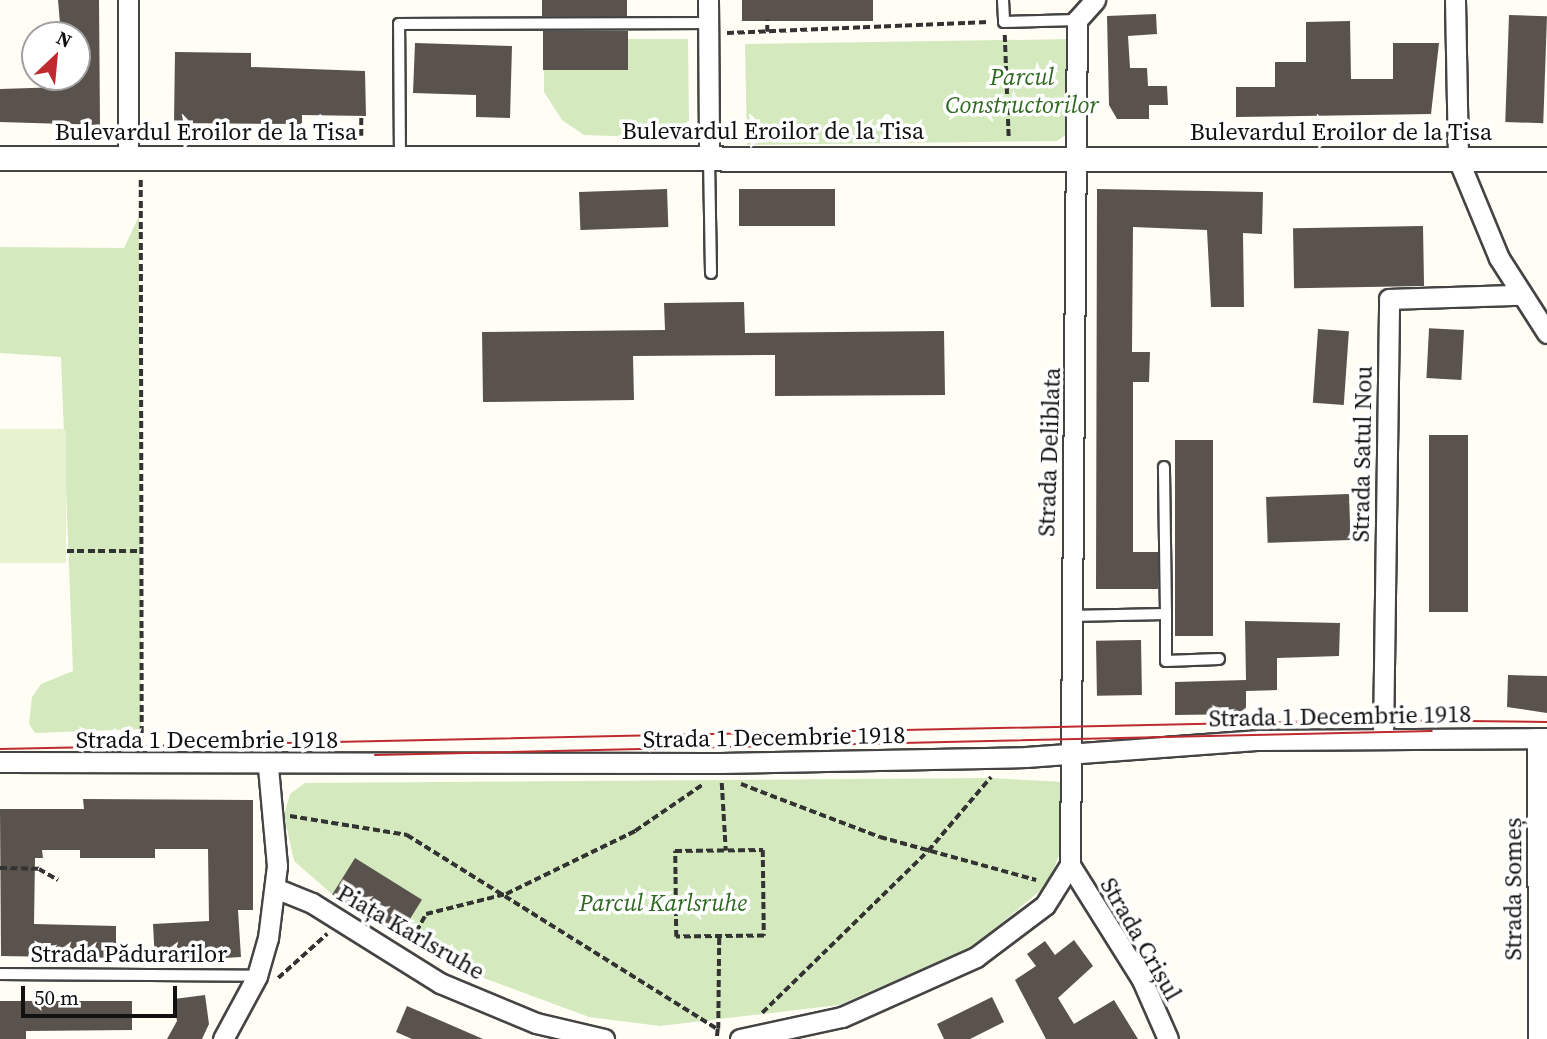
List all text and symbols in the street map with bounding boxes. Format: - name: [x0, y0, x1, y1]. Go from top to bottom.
- north arrow: [21, 21, 91, 91]
- text: N: [52, 24, 76, 54]
- park label: Parcul Constructorilor: [945, 63, 1099, 119]
- street label: Bulevardul Eroilor de la Tisa: [622, 117, 924, 145]
- street label: Bulevardul Eroilor de la Tisa: [55, 118, 357, 146]
- street label: Bulevardul Eroilor de la Tisa: [1190, 118, 1492, 146]
- street label: Strada Satul Nou: [1346, 366, 1378, 542]
- street label: Strada Deliblata: [1032, 367, 1066, 537]
- street label: Strada 1 Decembrie 1918: [1208, 699, 1472, 733]
- street label: Strada 1 Decembrie 1918: [642, 720, 906, 754]
- street label: Strada 1 Decembrie 1918: [76, 726, 338, 754]
- street label: Strada Someș: [1499, 818, 1527, 960]
- street label: Strada Crișul: [1094, 872, 1188, 1006]
- street label: Piața Karlsruhe: [332, 878, 490, 986]
- park label: Parcul Karlsruhe: [579, 889, 747, 917]
- street label: Strada Pădurarilor: [31, 940, 227, 968]
- scale bar: [24, 972, 180, 1016]
- text: 50 m: [34, 983, 79, 1012]

